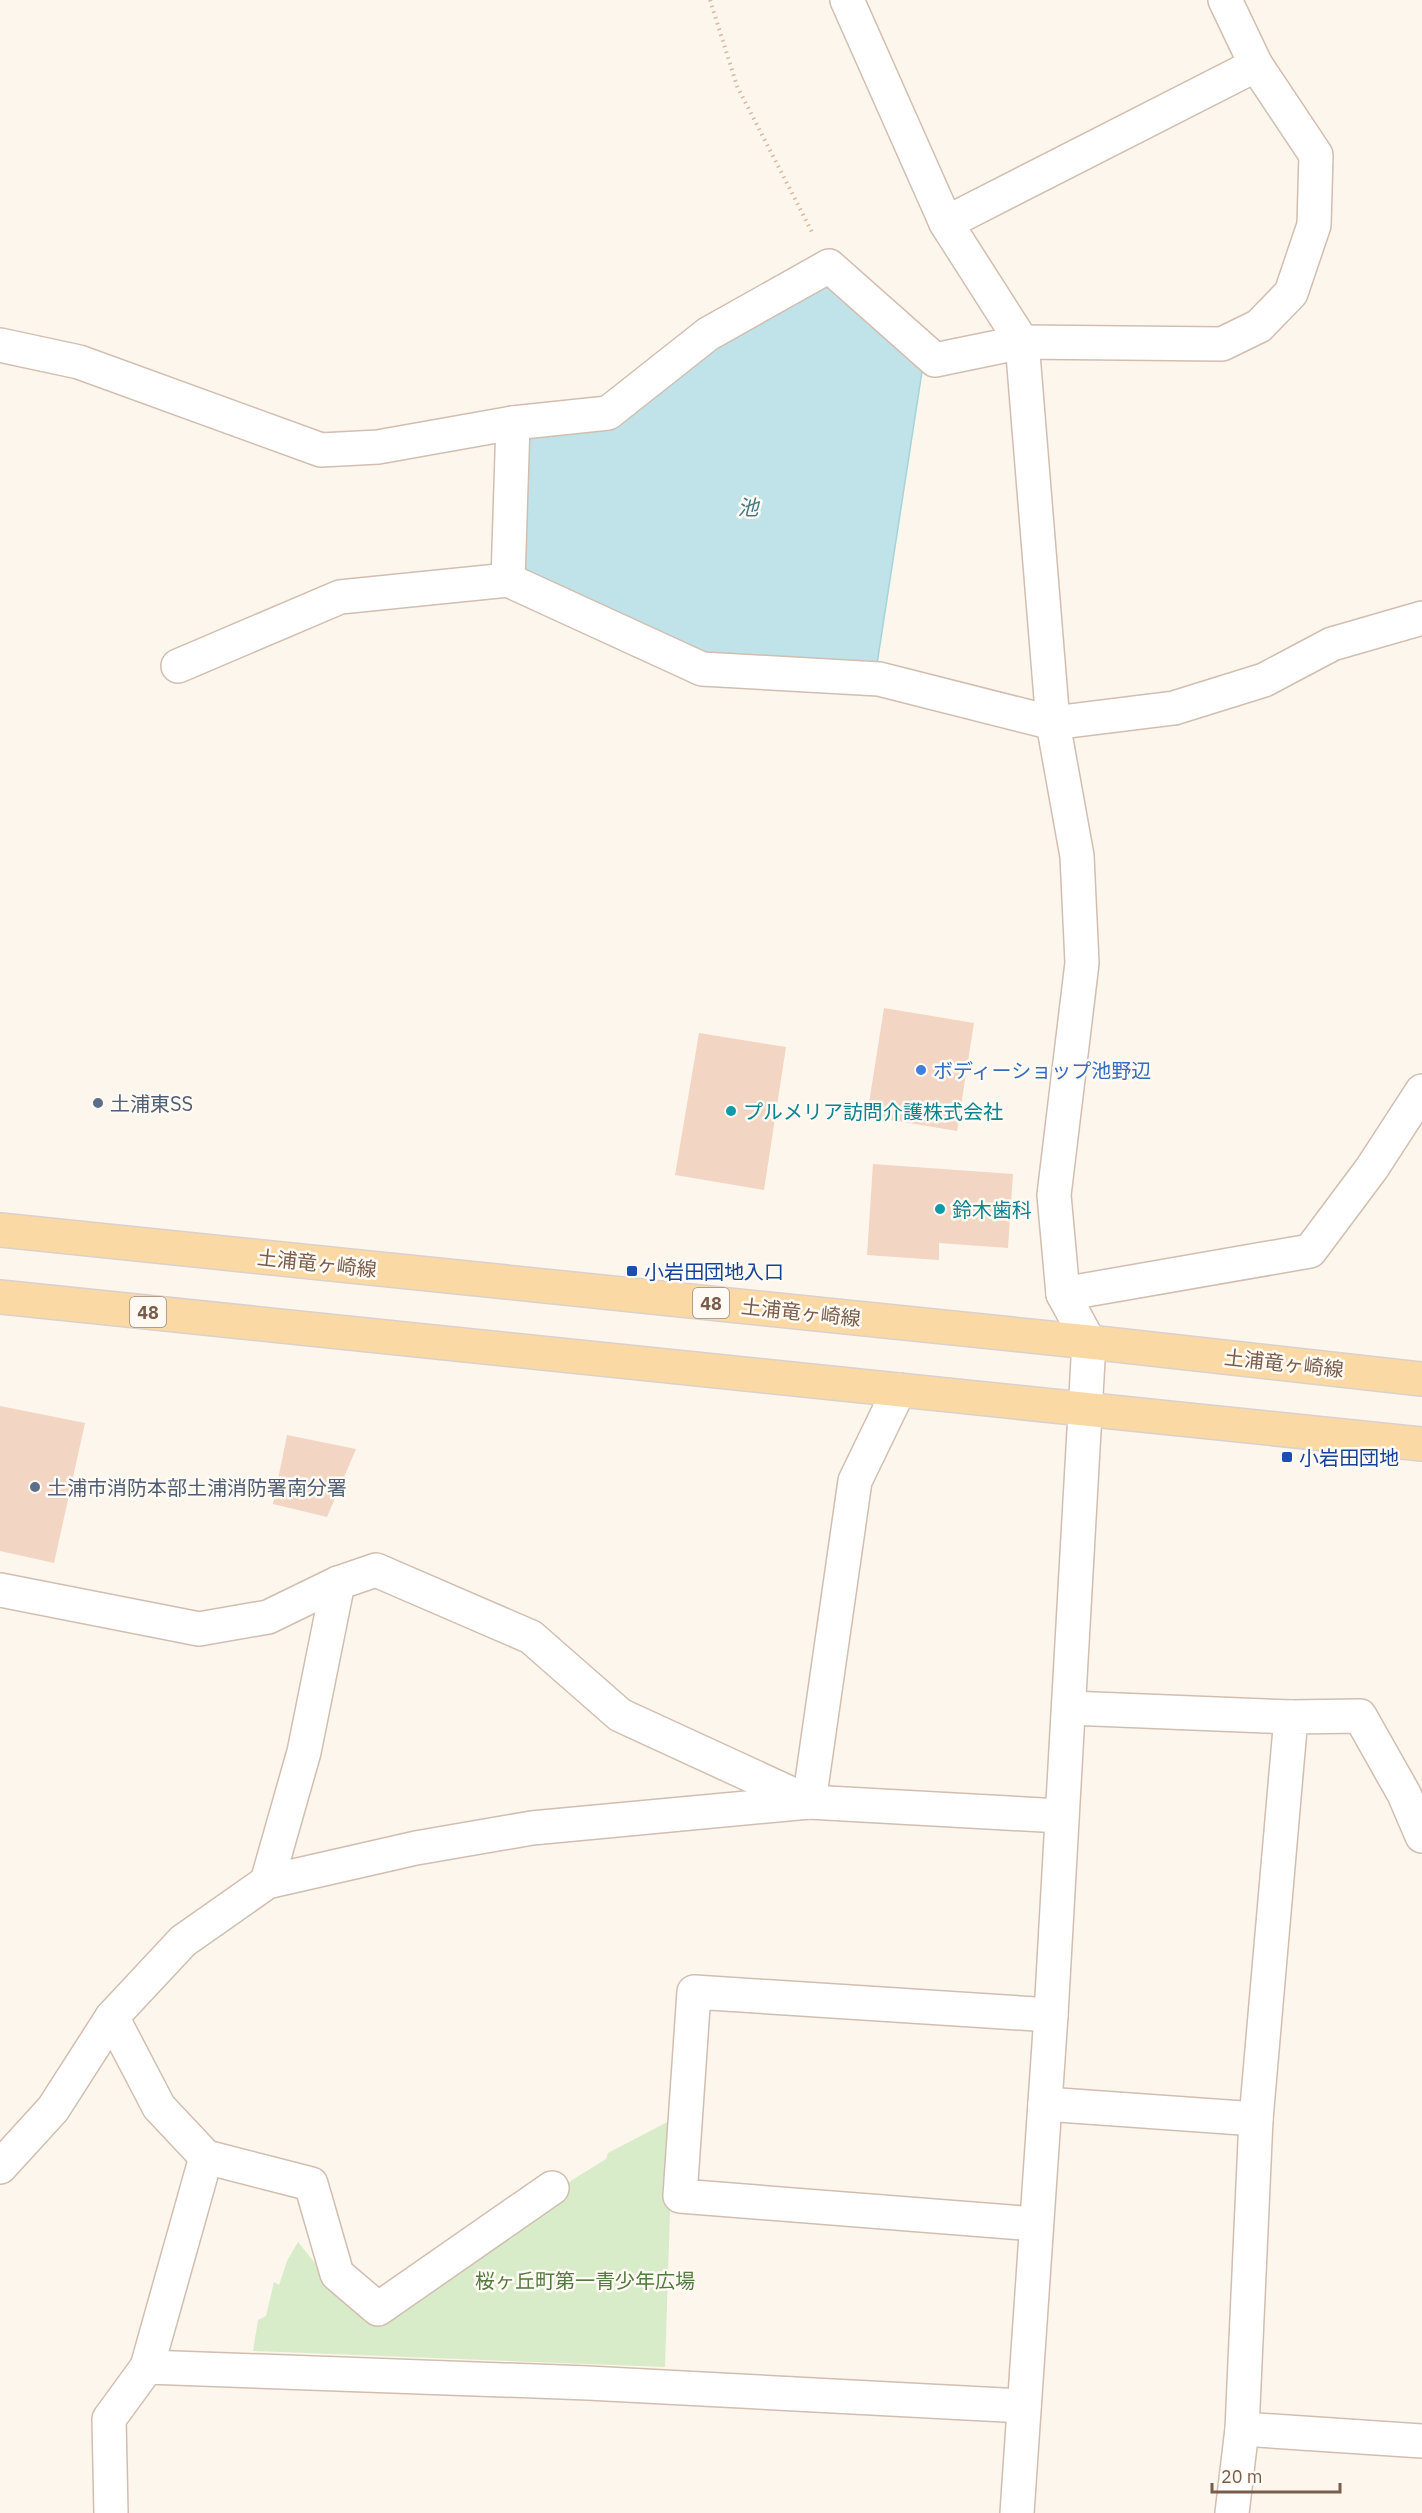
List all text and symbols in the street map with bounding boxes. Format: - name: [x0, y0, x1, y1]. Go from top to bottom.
- water label: 池: [738, 493, 761, 521]
- place label: ボディーショップ池野辺: [933, 1057, 1151, 1084]
- marker: ボディーショップ池野辺: [914, 1063, 928, 1077]
- place label: 土浦東SS: [110, 1090, 193, 1117]
- marker: 土浦東SS: [91, 1096, 105, 1110]
- place label: プルメリア訪問介護株式会社: [743, 1098, 1003, 1125]
- marker: プルメリア訪問介護株式会社: [724, 1104, 738, 1118]
- place label: 鈴木歯科: [952, 1196, 1032, 1223]
- marker: 鈴木歯科: [933, 1202, 947, 1216]
- street label: 土浦竜ヶ崎線: [256, 1243, 378, 1283]
- place label: 小岩田団地入口: [644, 1258, 784, 1285]
- marker: 小岩田団地入口: [625, 1264, 639, 1278]
- road number: 48: [693, 1288, 729, 1318]
- street label: 土浦竜ヶ崎線: [740, 1292, 862, 1332]
- road number: 48: [130, 1297, 166, 1327]
- street label: 土浦竜ヶ崎線: [1223, 1343, 1345, 1383]
- place label: 小岩田団地: [1299, 1444, 1399, 1471]
- marker: 小岩田団地: [1280, 1450, 1294, 1464]
- place label: 土浦市消防本部土浦消防署南分署: [47, 1474, 347, 1501]
- marker: 土浦市消防本部土浦消防署南分署: [28, 1480, 42, 1494]
- park label: 桜ヶ丘町第一青少年広場: [475, 2267, 695, 2294]
- scale bar: [1212, 2456, 1340, 2494]
- text: 20 m: [1221, 2465, 1263, 2488]

